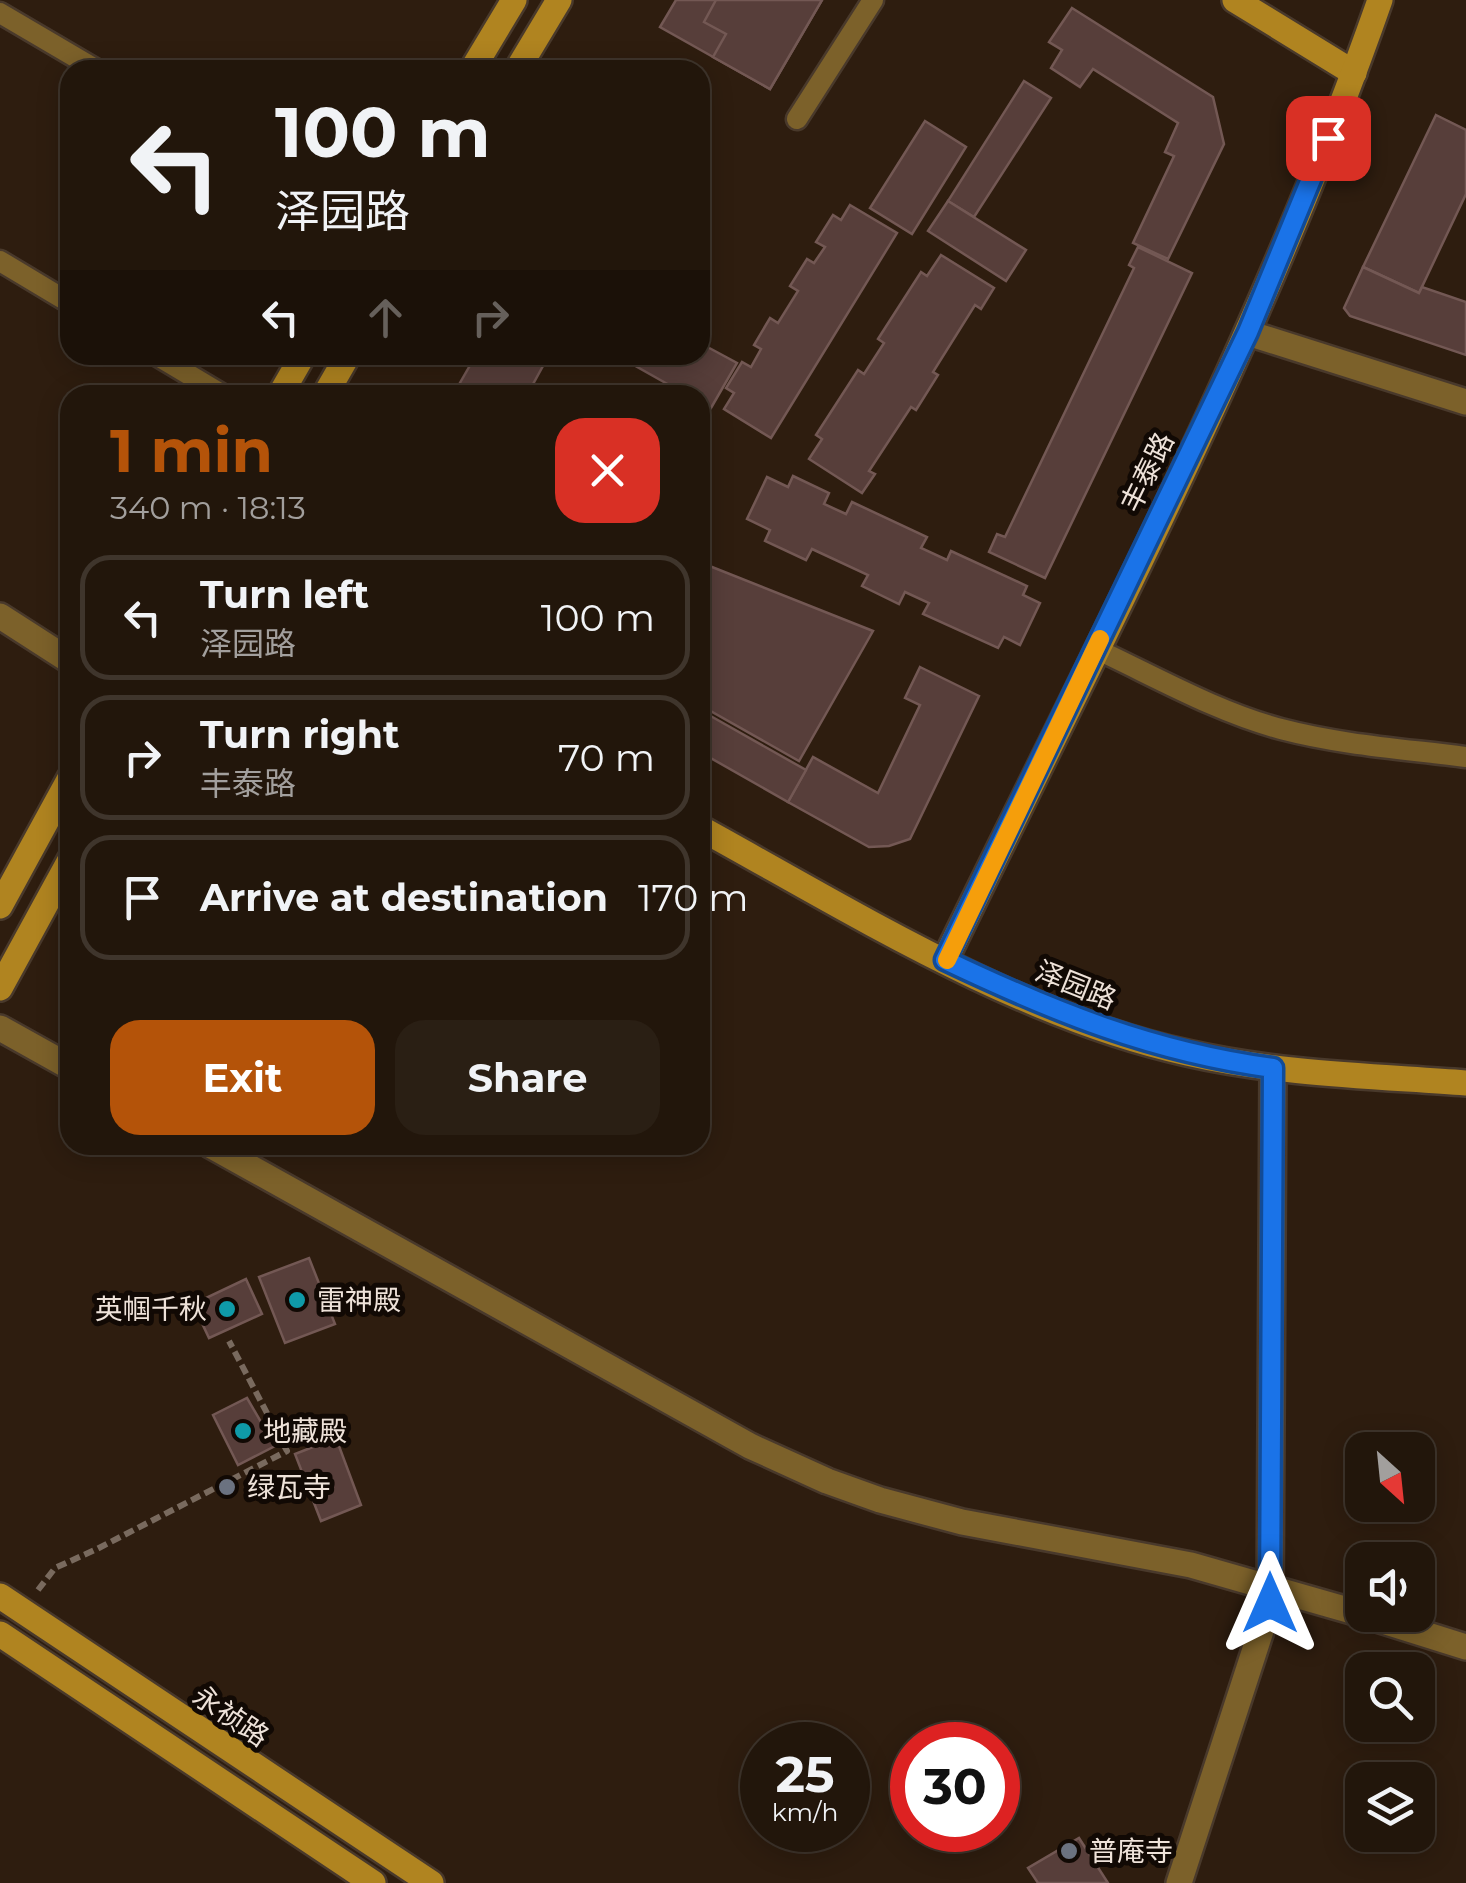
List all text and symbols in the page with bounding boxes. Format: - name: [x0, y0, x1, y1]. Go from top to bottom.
- text: 100 m: [275, 89, 491, 175]
- pin: [1286, 96, 1371, 181]
- icon: left: [110, 100, 240, 230]
- icon: arrive: [1301, 111, 1356, 166]
- text: 泽园路: [275, 183, 410, 238]
- icon: left: [253, 290, 308, 345]
- icon: ahead: [358, 290, 413, 345]
- icon: right: [463, 290, 518, 345]
- text: 1 min: [110, 414, 273, 487]
- button: close: [555, 418, 660, 523]
- street label: 丰泰路: [1113, 427, 1181, 517]
- text: 340 m · 18:13: [110, 488, 306, 527]
- text: Turn left: [200, 571, 369, 618]
- icon: left: [115, 590, 170, 645]
- text: 100 m: [541, 594, 655, 641]
- text: 泽园路: [200, 624, 296, 663]
- text: Turn right: [200, 711, 399, 758]
- icon: right: [115, 730, 170, 785]
- text: 70 m: [558, 734, 655, 781]
- text: 丰泰路: [200, 764, 296, 803]
- icon: arrive: [115, 870, 170, 925]
- text: Arrive at destination: [200, 874, 608, 921]
- text: 170 m: [638, 874, 749, 921]
- street label: 泽园路: [1031, 954, 1121, 1016]
- button: Exit: [110, 1020, 375, 1135]
- button: Share: [395, 1020, 660, 1135]
- place label: 雷神殿: [317, 1283, 401, 1317]
- marker: 雷神殿: [286, 1289, 308, 1311]
- place label: 英帼千秋: [95, 1292, 207, 1326]
- marker: 英帼千秋: [216, 1298, 238, 1320]
- place label: 地藏殿: [263, 1414, 347, 1448]
- marker: 地藏殿: [232, 1420, 254, 1442]
- north arrow: [1345, 1432, 1435, 1522]
- map controls: [1345, 1432, 1435, 1852]
- place label: 绿瓦寺: [247, 1470, 331, 1504]
- marker: 绿瓦寺: [216, 1476, 238, 1498]
- button: sound: [1345, 1542, 1435, 1632]
- position arrow: [1218, 1551, 1322, 1655]
- button: search: [1345, 1652, 1435, 1742]
- street label: 永祯路: [187, 1678, 275, 1754]
- speed limit sign: 30: [890, 1722, 1020, 1852]
- text: 25: [775, 1744, 835, 1805]
- button: layers: [1345, 1762, 1435, 1852]
- text: km/h: [772, 1797, 838, 1827]
- place label: 普庵寺: [1089, 1834, 1173, 1868]
- marker: 普庵寺: [1058, 1840, 1080, 1862]

